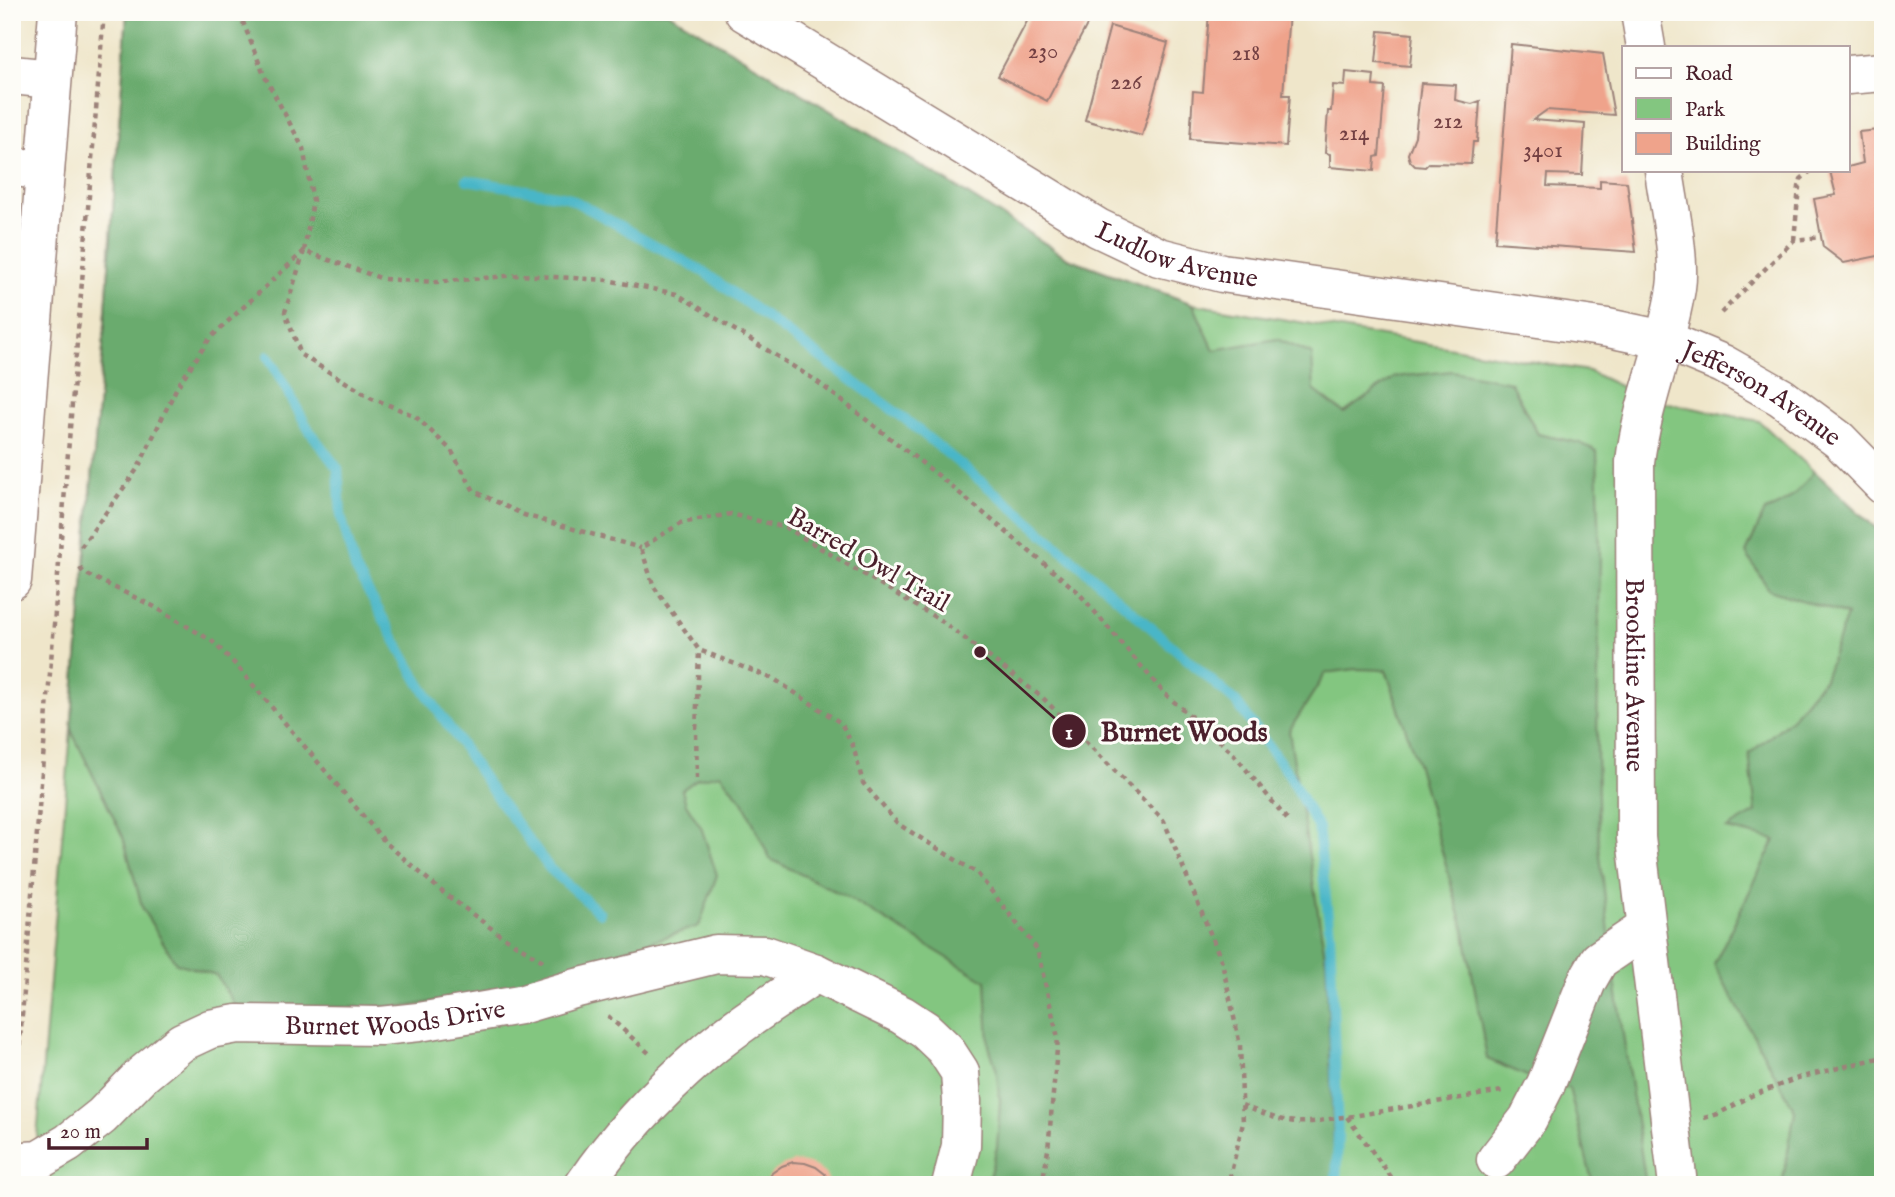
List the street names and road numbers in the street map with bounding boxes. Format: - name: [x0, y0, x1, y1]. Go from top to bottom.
- street label: Ludlow Avenue: [1090, 214, 1260, 296]
- street label: Jefferson Avenue: [1674, 333, 1848, 454]
- street label: Barred Owl Trail: [781, 500, 956, 621]
- street label: Brookline Avenue: [1617, 578, 1651, 772]
- street label: Burnet Woods Drive: [284, 993, 508, 1044]

